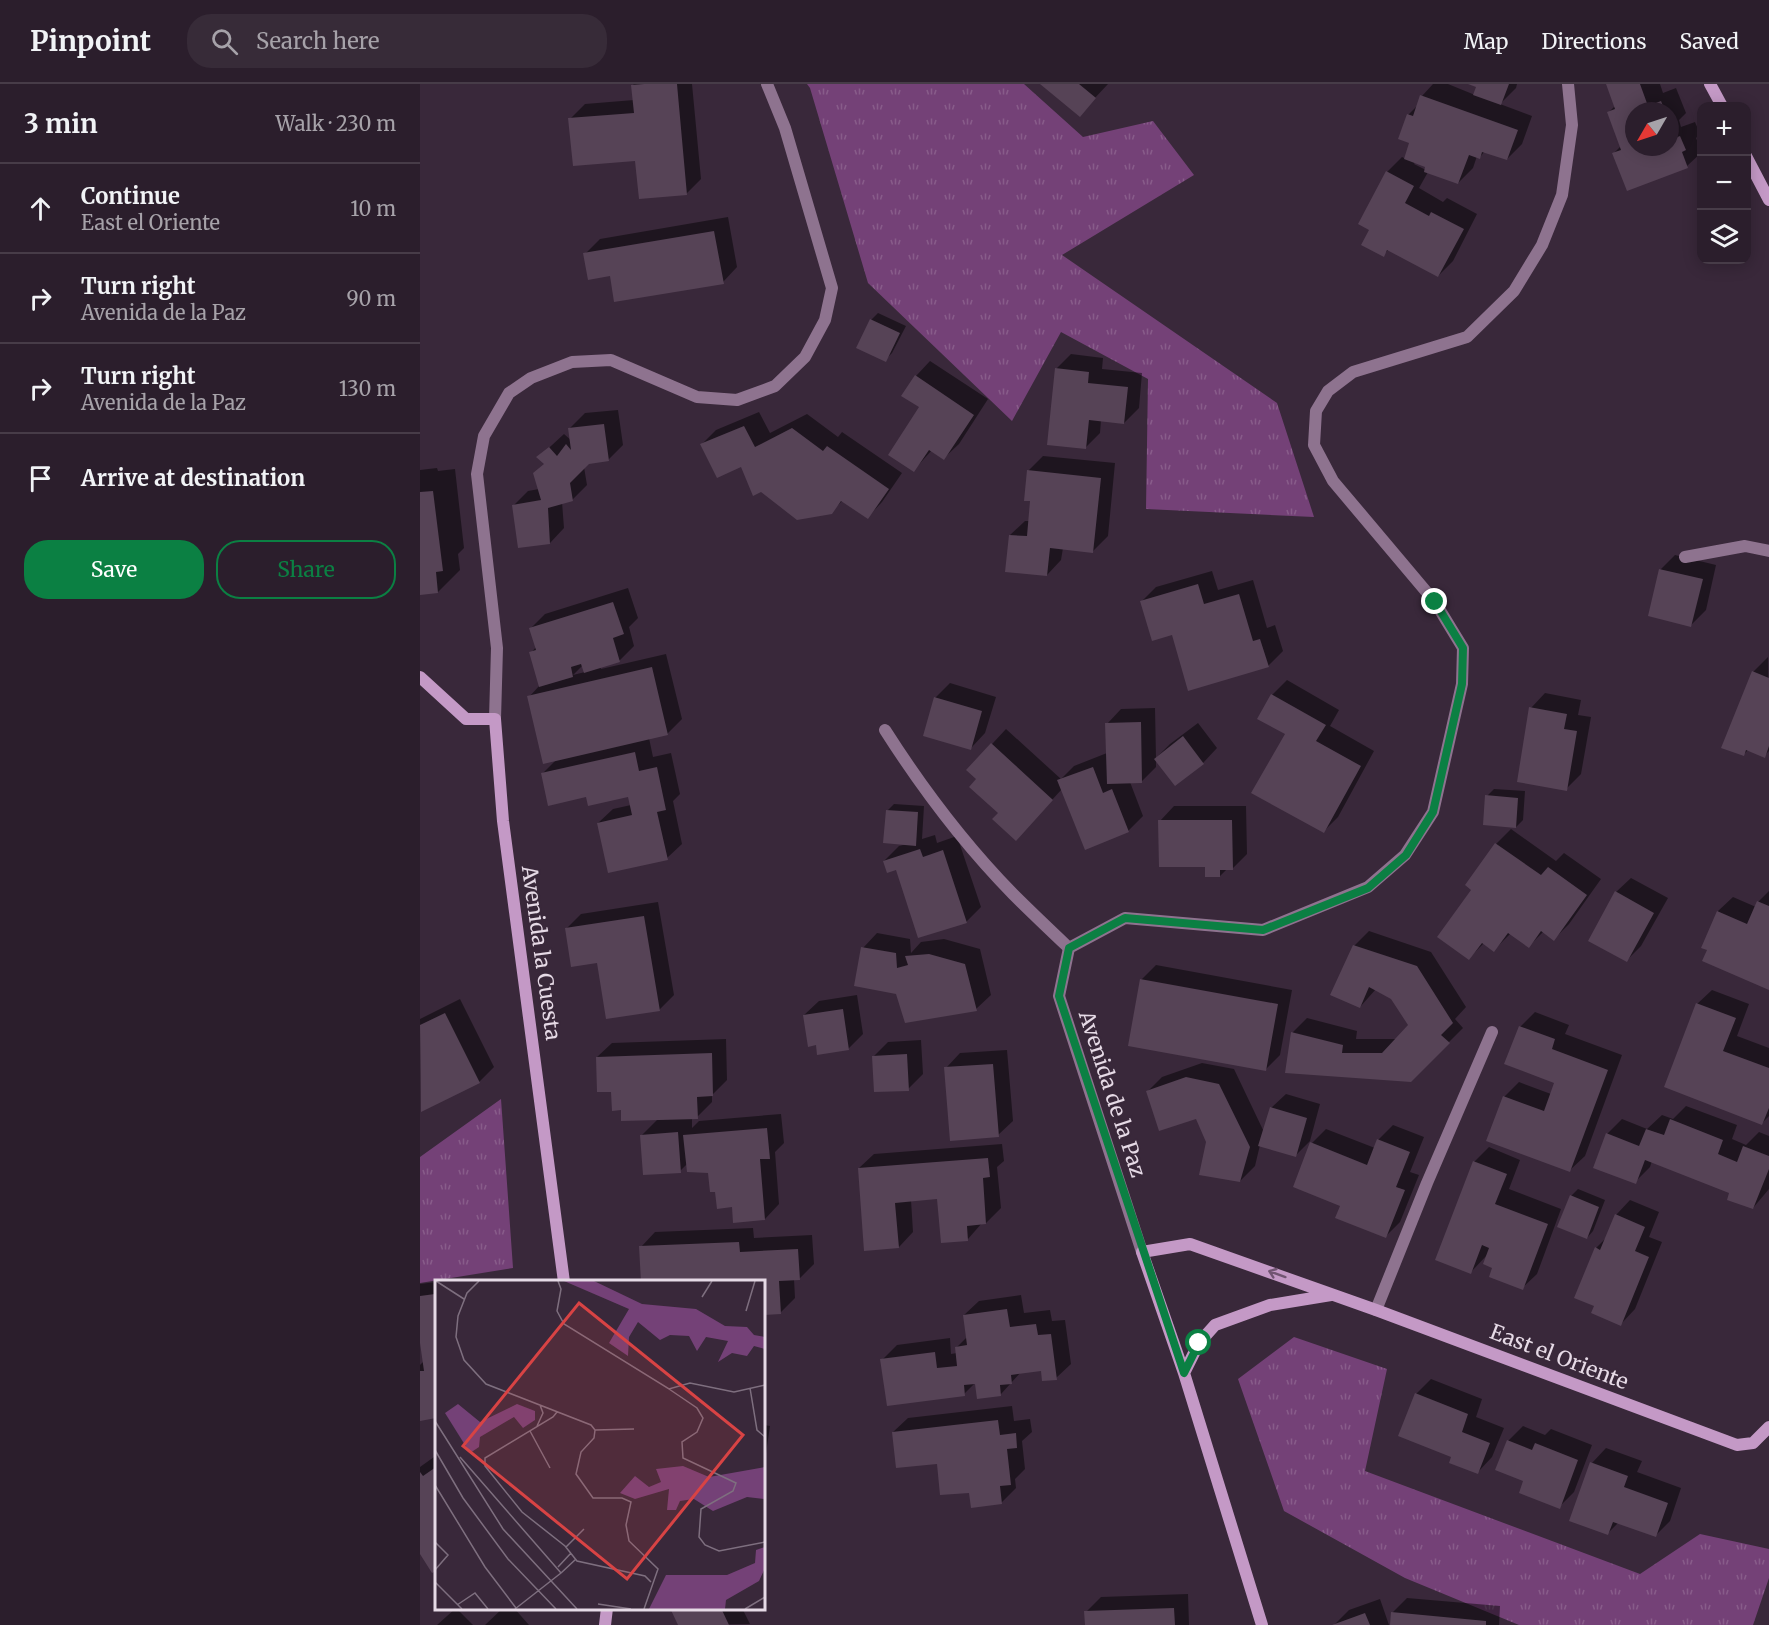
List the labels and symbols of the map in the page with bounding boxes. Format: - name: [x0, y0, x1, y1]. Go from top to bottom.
- north arrow: [1625, 102, 1679, 156]
- route end: [1421, 588, 1447, 614]
- street label: Avenida la Cuesta: [516, 863, 567, 1042]
- street label: Avenida de la Paz: [1073, 1006, 1152, 1180]
- one-way arrow: [1268, 1268, 1287, 1279]
- inset map: [435, 1280, 765, 1610]
- street label: East el Oriente: [1486, 1318, 1632, 1395]
- route start: [1185, 1329, 1211, 1355]

